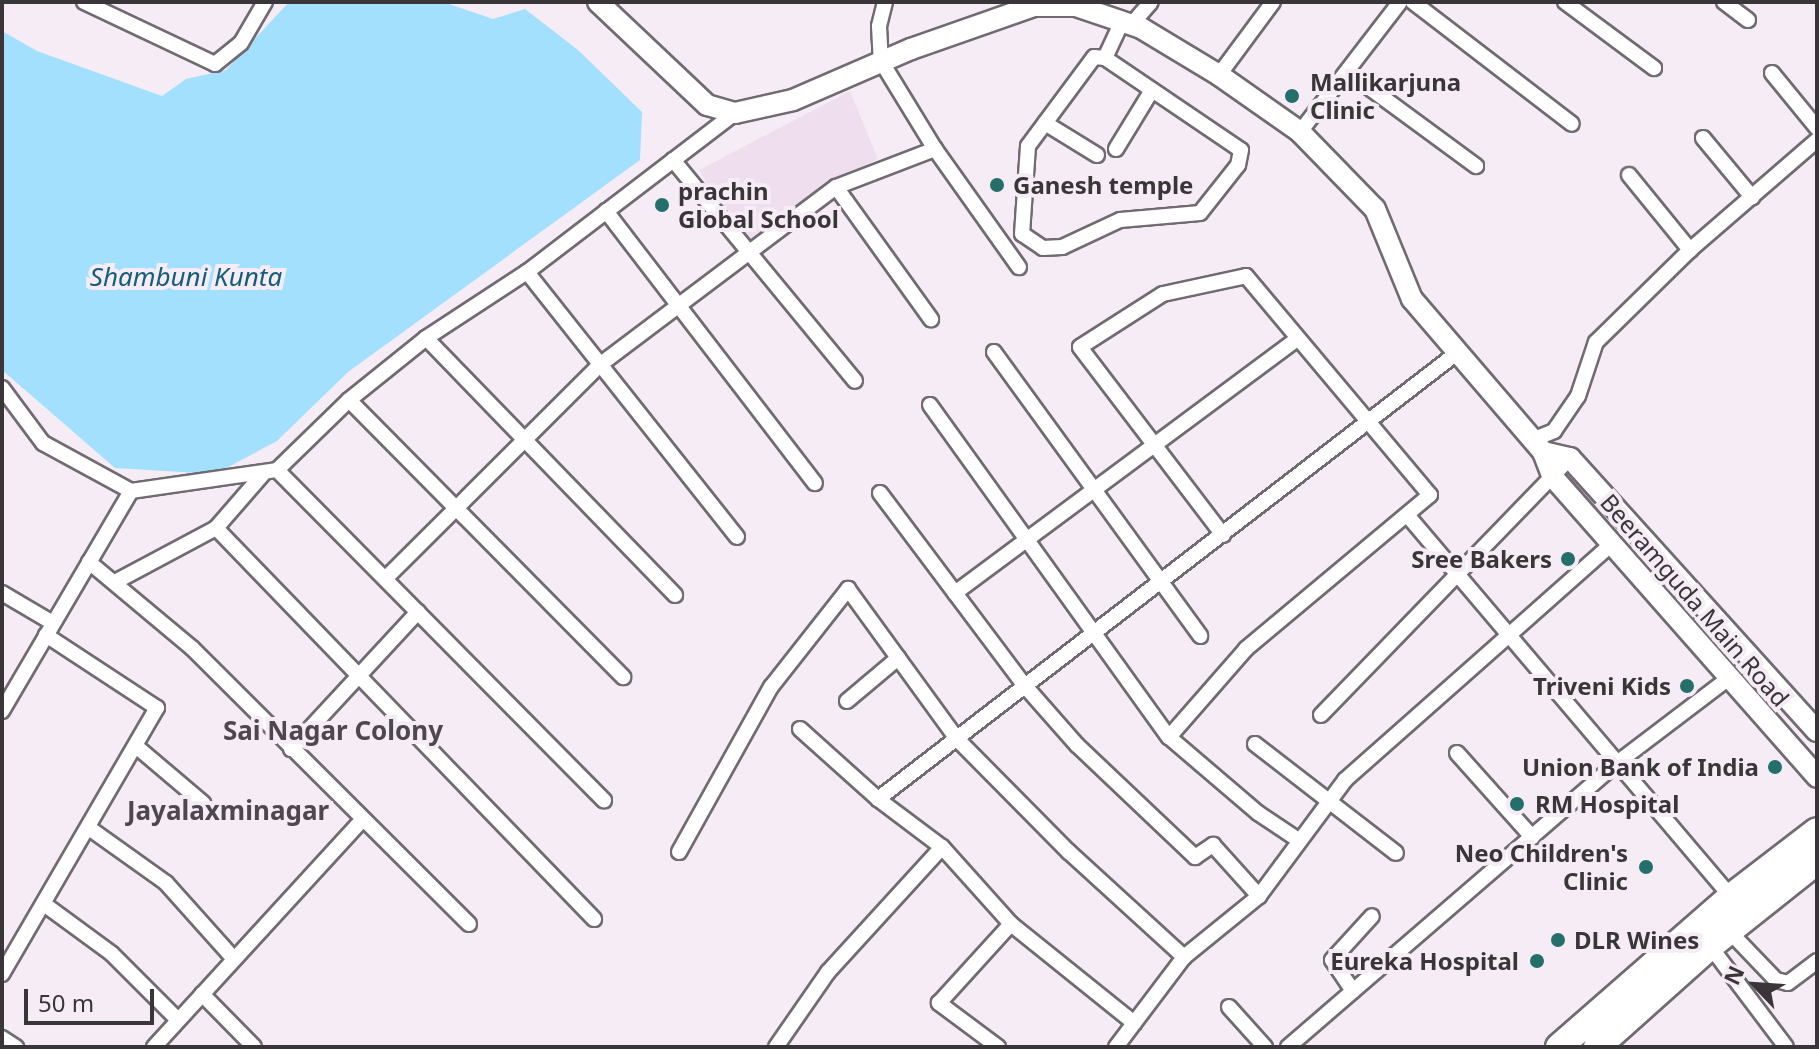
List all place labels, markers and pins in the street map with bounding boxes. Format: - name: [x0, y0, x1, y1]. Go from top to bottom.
- place label: Mallikarjuna Clinic: [1310, 68, 1461, 124]
- marker: Mallikarjuna Clinic: [1281, 85, 1303, 107]
- place label: Ganesh temple: [1013, 171, 1193, 199]
- marker: Ganesh temple: [988, 176, 1006, 194]
- place label: prachin Global School: [678, 177, 839, 233]
- marker: prachin Global School: [653, 196, 671, 214]
- place label: Sree Bakers: [1411, 545, 1552, 573]
- marker: Sree Bakers: [1559, 550, 1577, 568]
- place label: Triveni Kids: [1533, 672, 1671, 700]
- marker: Triveni Kids: [1678, 677, 1696, 695]
- place label: Union Bank of India: [1522, 753, 1759, 781]
- marker: Union Bank of India: [1766, 758, 1784, 776]
- place label: RM Hospital: [1535, 790, 1679, 818]
- marker: RM Hospital: [1506, 793, 1528, 815]
- place label: Neo Children's Clinic: [1455, 839, 1628, 895]
- marker: Neo Children's Clinic: [1635, 856, 1657, 878]
- place label: DLR Wines: [1574, 926, 1699, 954]
- marker: DLR Wines: [1549, 931, 1567, 949]
- place label: Eureka Hospital: [1330, 947, 1519, 975]
- marker: Eureka Hospital: [1526, 950, 1548, 972]

